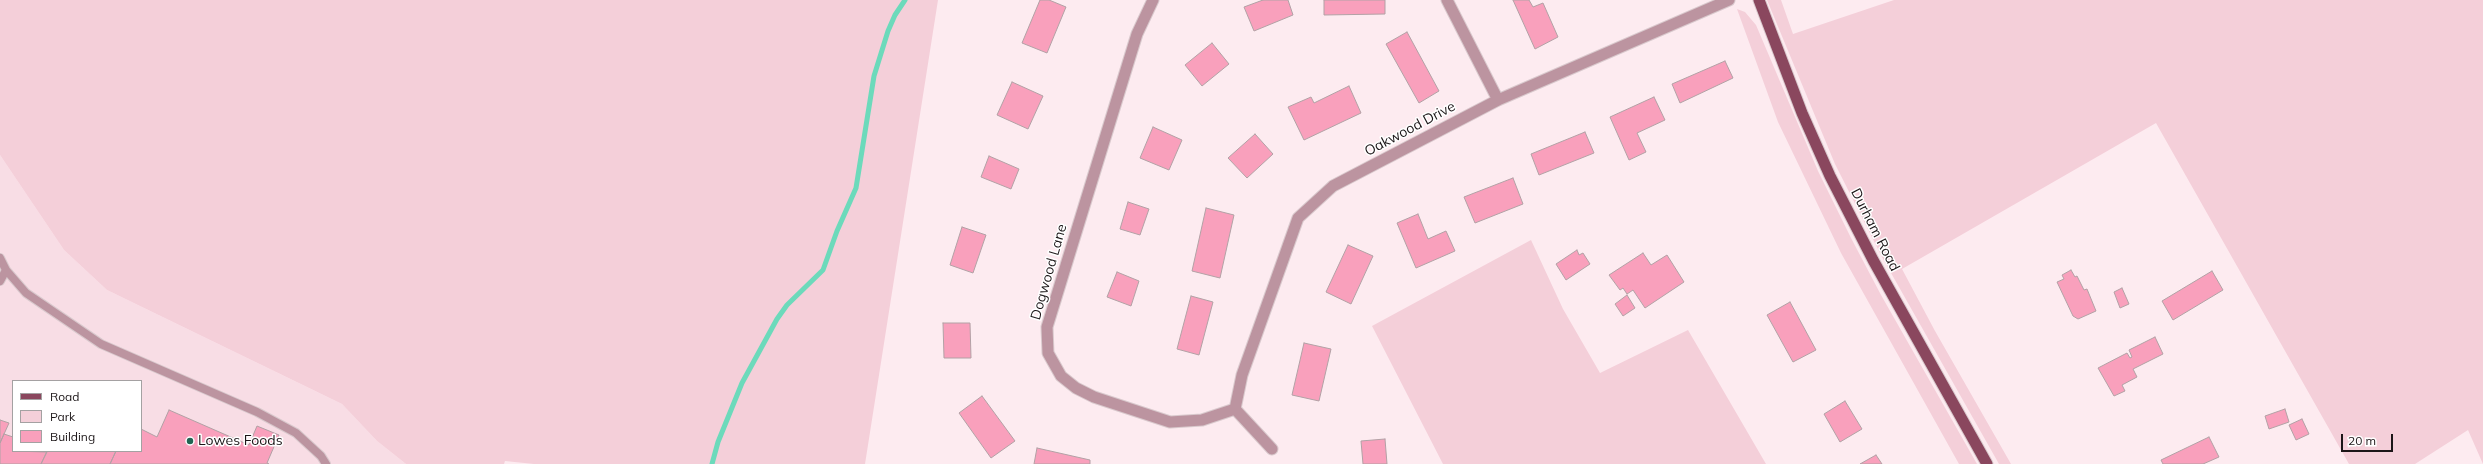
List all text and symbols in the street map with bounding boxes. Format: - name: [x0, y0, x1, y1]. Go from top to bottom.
- street label: Oakwood Drive: [1362, 98, 1458, 160]
- street label: Durham Road: [1847, 186, 1903, 274]
- street label: Dogwood Lane: [1027, 222, 1071, 322]
- legend: [12, 380, 142, 452]
- text: Road: [50, 389, 79, 404]
- text: Park: [50, 409, 75, 424]
- scale bar: [2343, 426, 2395, 452]
- text: Building: [50, 429, 95, 444]
- place label: Lowes Foods: [198, 433, 283, 449]
- text: 20 m: [2348, 433, 2376, 448]
- marker: Lowes Foods: [185, 436, 195, 446]

